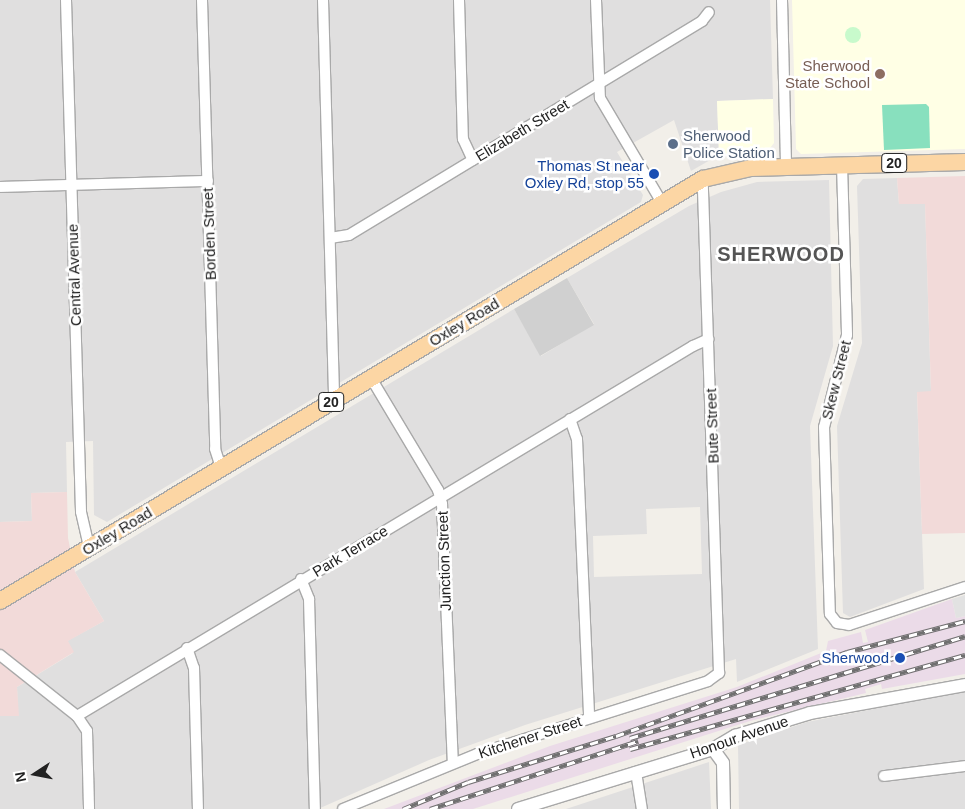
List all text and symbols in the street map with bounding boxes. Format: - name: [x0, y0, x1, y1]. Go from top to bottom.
- place label: Sherwood State School: [785, 56, 870, 91]
- marker: Sherwood State School: [874, 68, 886, 80]
- street label: Elizabeth Street: [472, 95, 572, 165]
- place label: Sherwood Police Station: [683, 126, 775, 161]
- marker: Sherwood Police Station: [667, 138, 679, 150]
- road number: 20: [880, 152, 908, 174]
- place label: Thomas St near Oxley Rd, stop 55: [525, 156, 644, 191]
- marker: Thomas St near Oxley Rd, stop 55: [648, 168, 660, 180]
- street label: Borden Street: [198, 187, 220, 281]
- street label: Central Avenue: [63, 223, 85, 327]
- district label: SHERWOOD: [716, 242, 846, 266]
- street label: Oxley Road: [426, 294, 502, 350]
- street label: Skew Street: [817, 339, 855, 421]
- street label: Bute Street: [702, 388, 722, 464]
- road number: 20: [317, 391, 345, 414]
- street label: Oxley Road: [79, 503, 155, 559]
- street label: Junction Street: [433, 511, 455, 611]
- street label: Park Terrace: [309, 521, 391, 581]
- place label: Sherwood: [821, 649, 889, 667]
- marker: Sherwood: [893, 651, 907, 665]
- street label: Kitchener Street: [476, 712, 584, 762]
- street label: Honour Avenue: [687, 712, 791, 762]
- north arrow: [10, 749, 60, 799]
- text: N: [11, 770, 29, 783]

